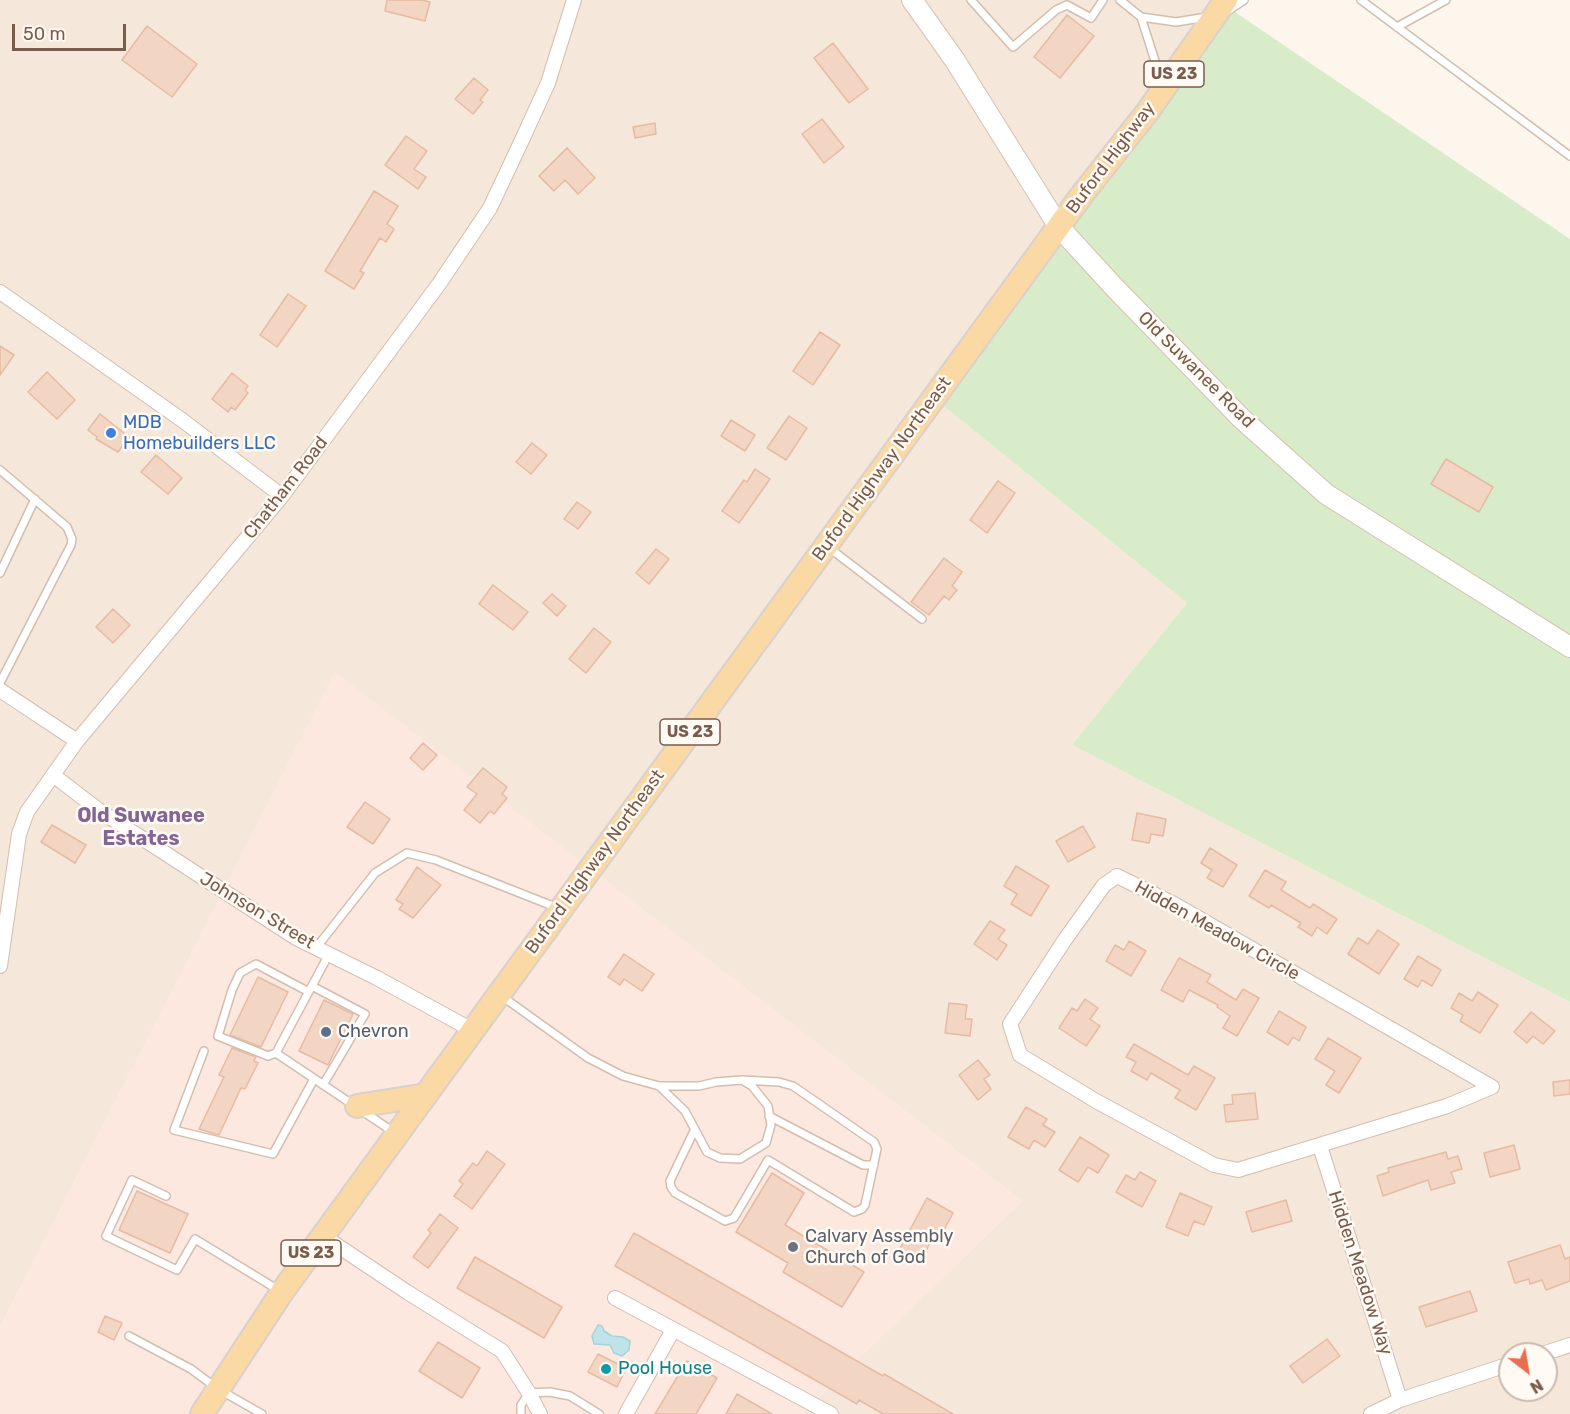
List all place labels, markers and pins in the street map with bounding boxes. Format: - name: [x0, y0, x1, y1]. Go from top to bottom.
- place label: MDB Homebuilders LLC: [123, 412, 276, 454]
- marker: MDB Homebuilders LLC: [104, 426, 118, 440]
- place label: Chevron: [338, 1021, 409, 1043]
- marker: Chevron: [319, 1025, 333, 1039]
- place label: Calvary Assembly Church of God: [805, 1226, 954, 1268]
- marker: Calvary Assembly Church of God: [786, 1240, 800, 1254]
- place label: Pool House: [618, 1358, 712, 1380]
- marker: Pool House: [599, 1362, 613, 1376]

